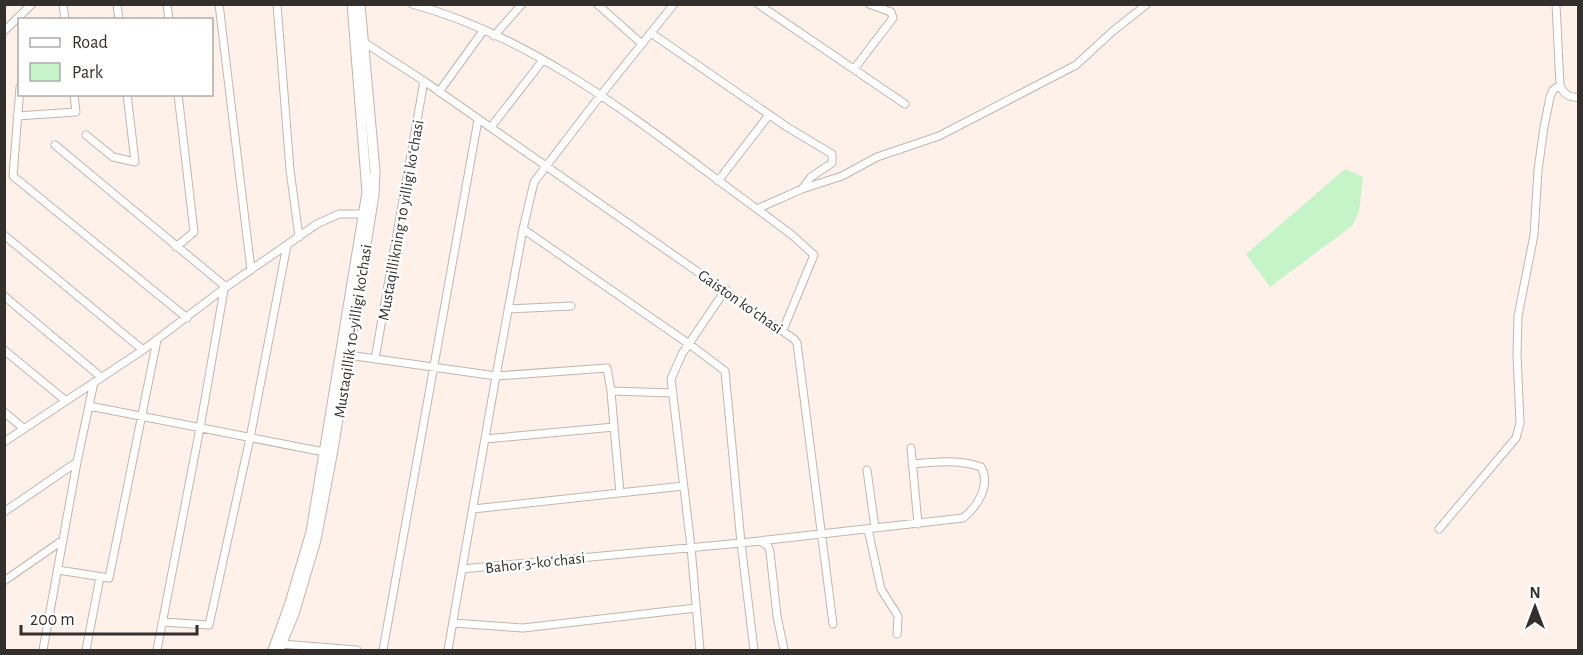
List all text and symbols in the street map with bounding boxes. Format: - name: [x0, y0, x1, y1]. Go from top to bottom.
- legend: [18, 18, 213, 96]
- text: Road: [72, 34, 108, 52]
- text: Park: [72, 64, 104, 82]
- street label: Mustaqillikning 10 yilligi koʻchasi: [375, 119, 428, 322]
- street label: Mustaqillik 10-yilligi ko'chasi: [331, 243, 376, 419]
- street label: Gaiston koʻchasi: [695, 267, 786, 337]
- street label: Bahor 3-koʻchasi: [484, 550, 586, 576]
- north arrow: [1505, 577, 1565, 637]
- text: N: [1529, 585, 1541, 601]
- scale bar: [21, 598, 196, 636]
- text: 200 m: [30, 611, 75, 629]

